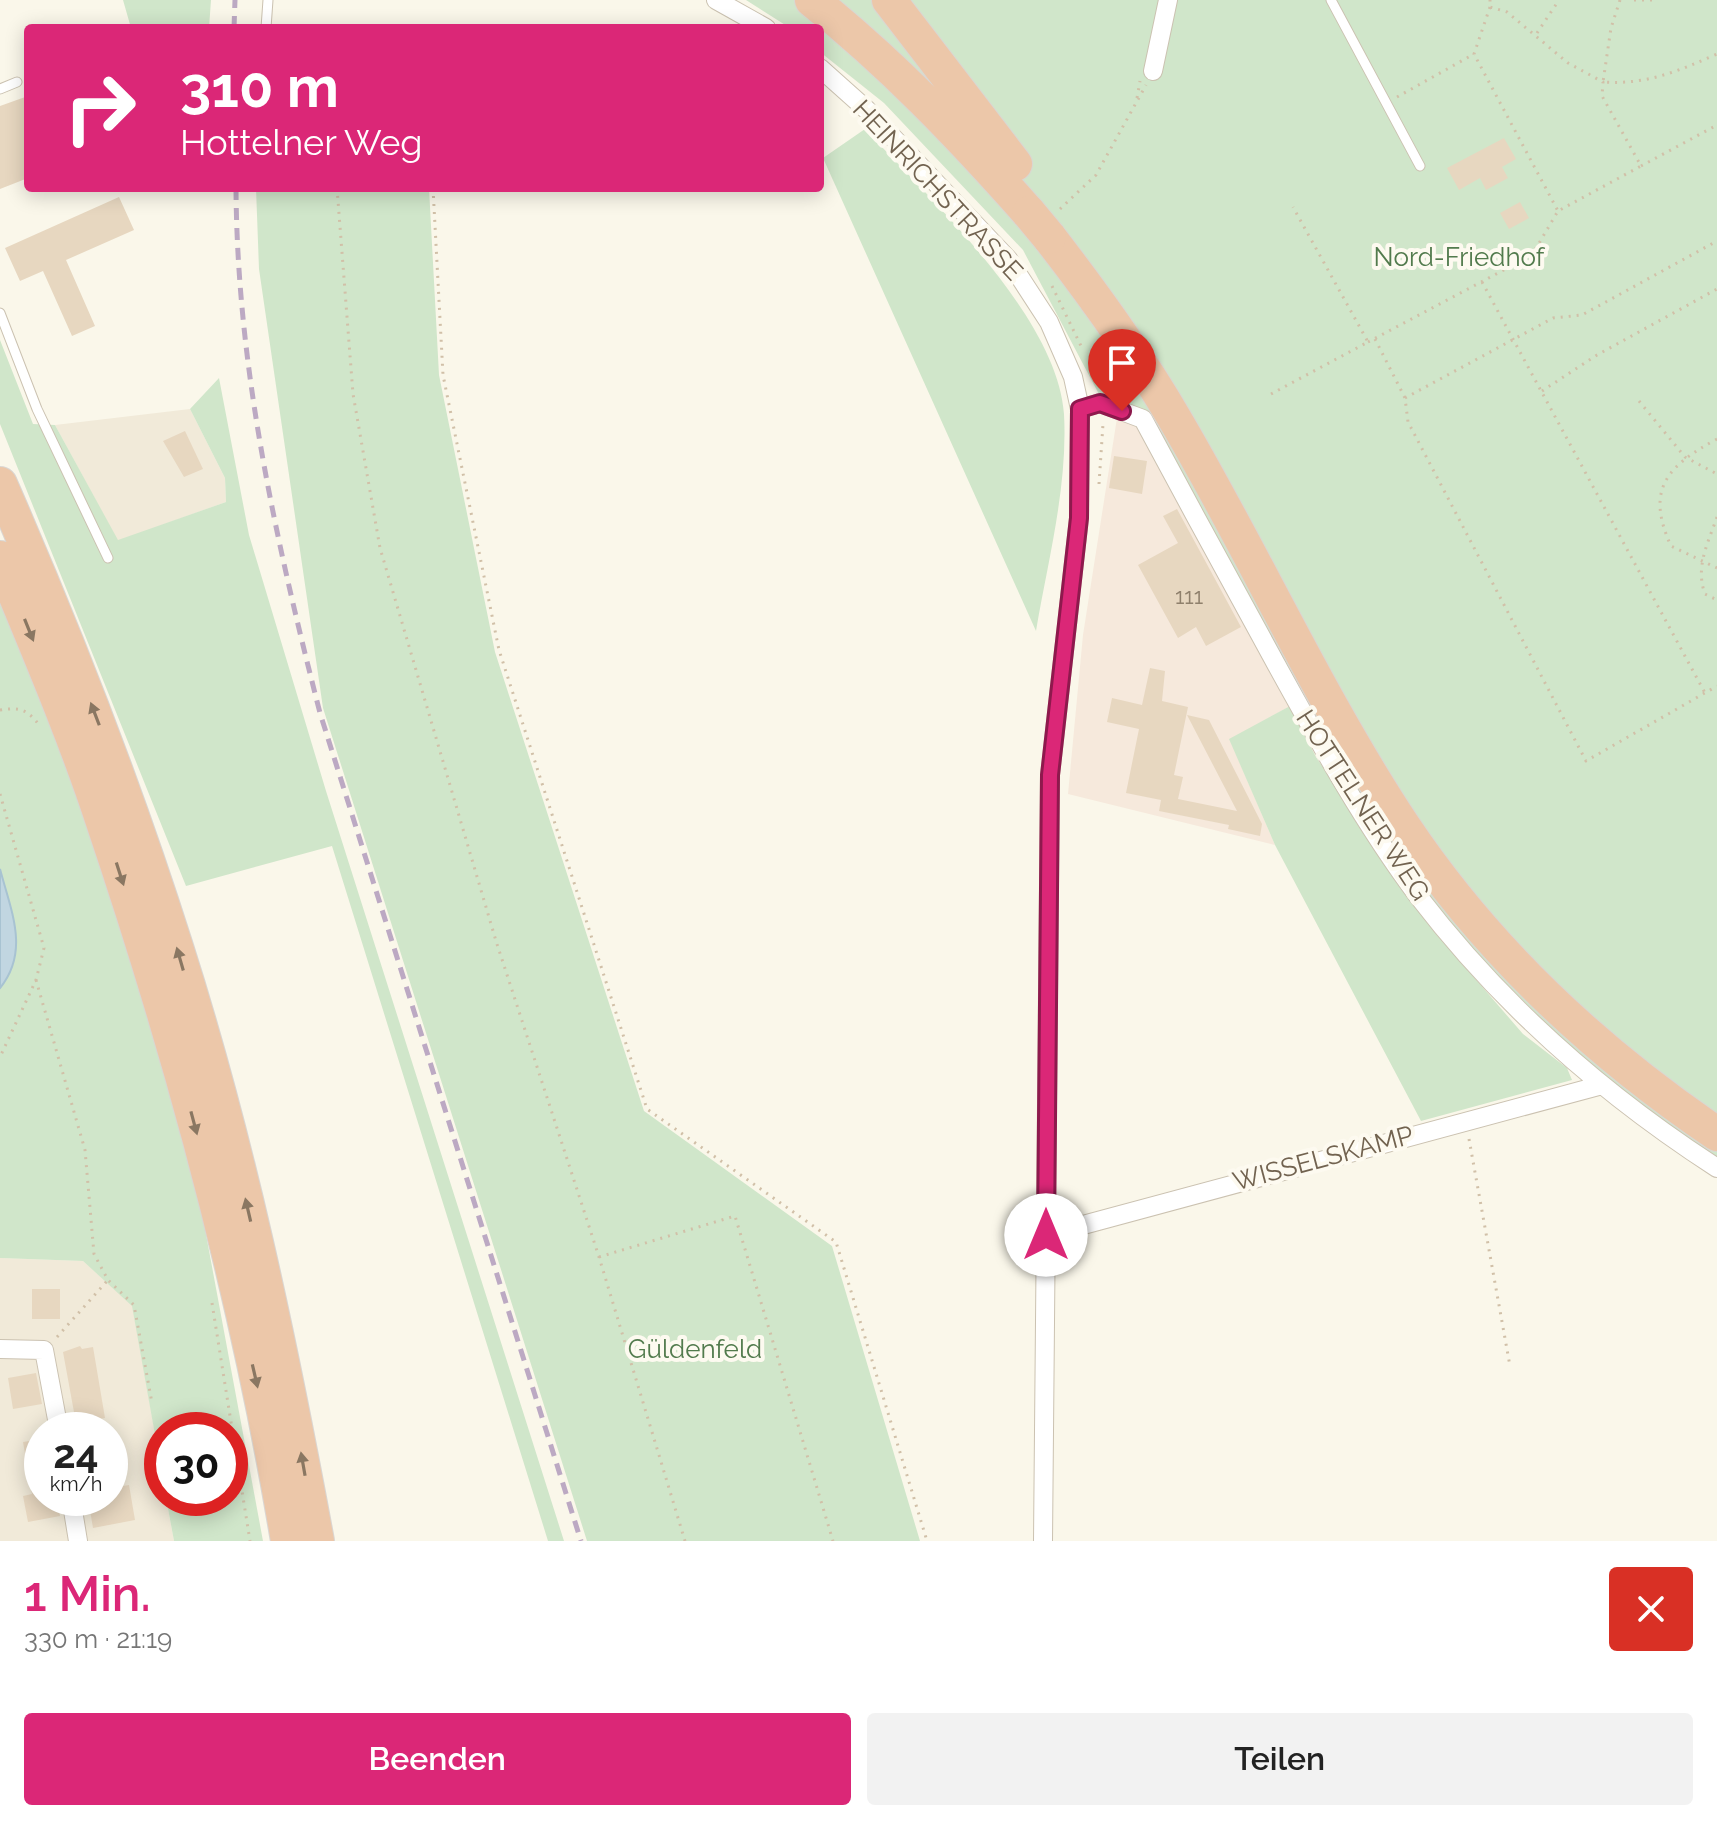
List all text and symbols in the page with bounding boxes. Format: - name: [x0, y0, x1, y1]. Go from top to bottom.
- text: 310 m: [180, 54, 339, 120]
- icon: right: [48, 56, 152, 160]
- street label: HEINRICHSTRASSE: [847, 94, 1029, 286]
- text: Hottelner Weg: [180, 121, 423, 163]
- park label: Nord-Friedhof: [1374, 242, 1546, 272]
- pin: [1088, 329, 1156, 411]
- icon: arrive: [1100, 341, 1144, 385]
- house number: 111: [1175, 583, 1203, 609]
- one-way arrow: [23, 618, 36, 642]
- one-way arrow: [88, 702, 101, 726]
- street label: HOTTELNER WEG: [1290, 704, 1436, 906]
- one-way arrow: [114, 862, 127, 886]
- one-way arrow: [173, 947, 186, 971]
- one-way arrow: [188, 1111, 201, 1135]
- street label: WISSELSKAMP: [1230, 1120, 1416, 1196]
- position arrow: [1004, 1193, 1088, 1277]
- one-way arrow: [241, 1198, 254, 1223]
- park label: Güldenfeld: [628, 1334, 762, 1364]
- one-way arrow: [249, 1363, 262, 1388]
- speed limit sign: 30: [144, 1412, 248, 1516]
- text: 24: [53, 1430, 99, 1477]
- one-way arrow: [297, 1452, 309, 1477]
- text: km/h: [50, 1472, 102, 1496]
- text: 1 Min.: [24, 1566, 151, 1622]
- button: close: [1609, 1567, 1693, 1651]
- text: 330 m · 21:19: [24, 1624, 172, 1654]
- button: Beenden: [24, 1713, 851, 1805]
- button: Teilen: [867, 1713, 1693, 1805]

